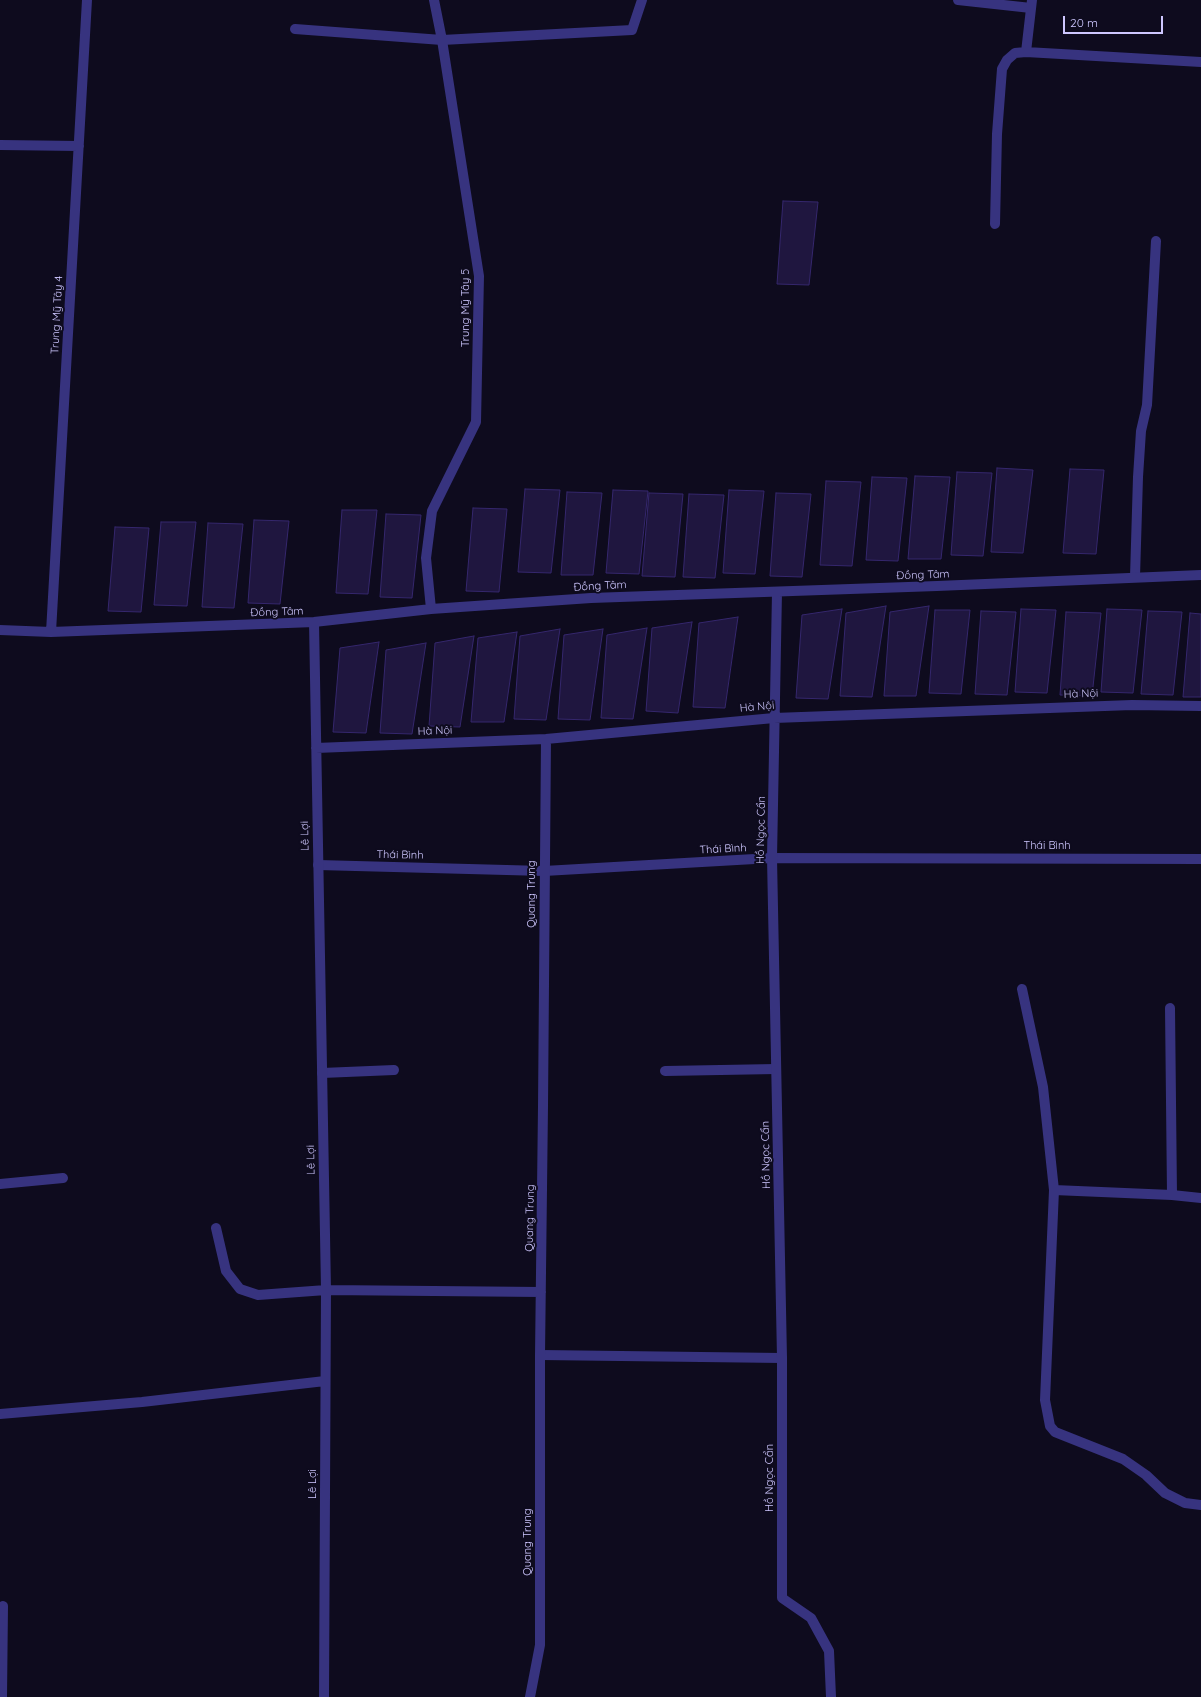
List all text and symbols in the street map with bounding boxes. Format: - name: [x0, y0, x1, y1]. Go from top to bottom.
- scale bar: [1065, 8, 1165, 34]
- text: 20 m: [1070, 15, 1098, 30]
- street label: Trung Mỹ Tây 5: [459, 269, 473, 347]
- street label: Trung Mỹ Tây 4: [48, 276, 66, 354]
- street label: Đồng Tâm: [896, 567, 950, 583]
- street label: Đồng Tâm: [573, 578, 627, 594]
- street label: Đồng Tâm: [250, 604, 304, 620]
- street label: Hà Nội: [1063, 687, 1099, 701]
- street label: Hà Nội: [739, 699, 775, 715]
- street label: Hà Nội: [417, 724, 453, 738]
- street label: Hồ Ngọc Cẩn: [754, 796, 768, 864]
- street label: Lê Lợi: [298, 821, 312, 851]
- street label: Thái Bình: [1023, 839, 1071, 853]
- street label: Thái Bình: [699, 841, 747, 857]
- street label: Thái Bình: [376, 848, 424, 862]
- street label: Quang Trung: [525, 860, 539, 928]
- street label: Hồ Ngọc Cẩn: [759, 1121, 773, 1189]
- street label: Lê Lợi: [304, 1145, 318, 1175]
- street label: Quang Trung: [523, 1184, 537, 1252]
- street label: Hồ Ngọc Cẩn: [763, 1444, 777, 1512]
- street label: Lê Lợi: [306, 1469, 320, 1499]
- street label: Quang Trung: [521, 1508, 535, 1576]

